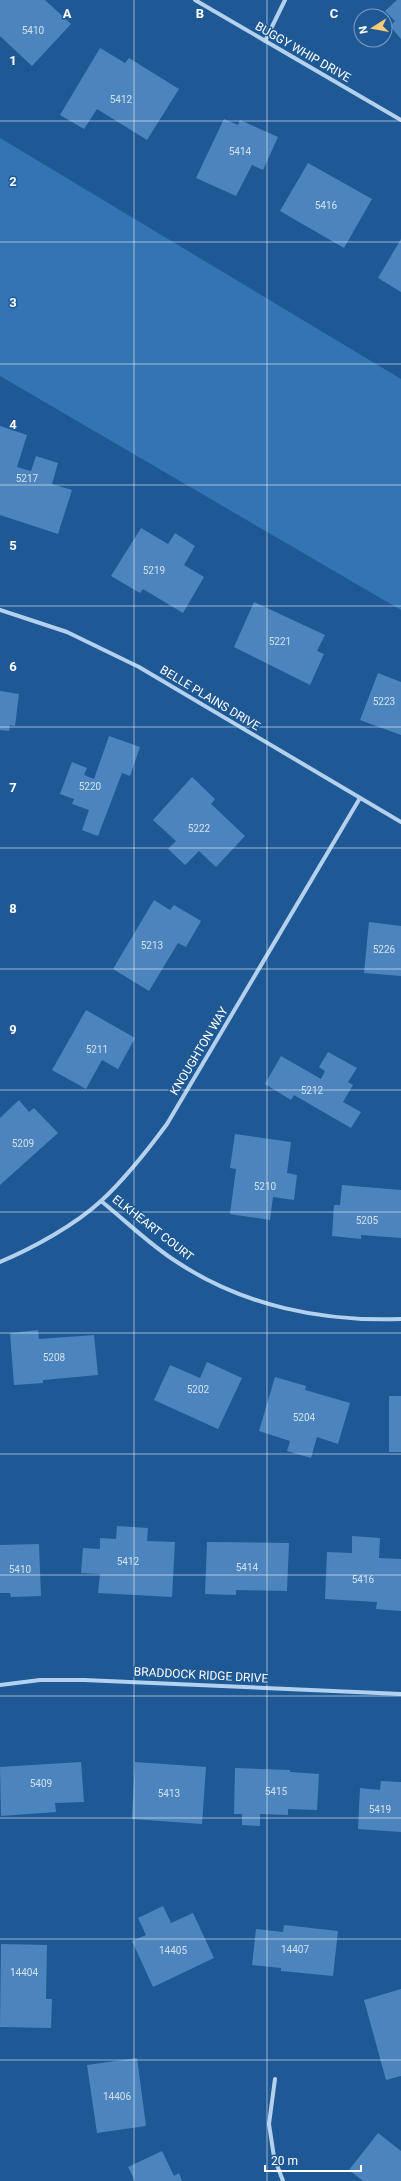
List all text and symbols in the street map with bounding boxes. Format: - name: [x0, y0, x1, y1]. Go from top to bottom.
- text: A: [63, 6, 72, 21]
- text: B: [196, 6, 204, 21]
- text: C: [330, 6, 339, 21]
- north arrow: [353, 8, 393, 48]
- street label: BUGGY WHIP DRIVE: [253, 19, 353, 85]
- house number: 5410: [22, 25, 45, 36]
- text: N: [357, 25, 371, 35]
- text: 1: [9, 53, 17, 68]
- house number: 5412: [110, 94, 133, 105]
- house number: 5414: [229, 146, 252, 157]
- text: 2: [9, 174, 17, 189]
- house number: 5416: [315, 200, 338, 211]
- text: 3: [9, 295, 17, 310]
- text: 4: [9, 417, 17, 432]
- house number: 5217: [16, 473, 39, 484]
- text: 5: [9, 538, 17, 553]
- house number: 5219: [143, 565, 165, 576]
- house number: 5221: [269, 636, 291, 647]
- text: 6: [9, 659, 17, 674]
- street label: BELLE PLAINS DRIVE: [158, 663, 263, 733]
- house number: 5223: [373, 696, 395, 707]
- text: 7: [9, 780, 17, 795]
- house number: 5220: [79, 781, 102, 792]
- house number: 5222: [188, 823, 211, 834]
- text: 8: [9, 901, 17, 916]
- house number: 5213: [141, 940, 163, 951]
- house number: 5226: [373, 944, 396, 955]
- street label: KNOUGHTON WAY: [167, 1004, 231, 1098]
- text: 9: [9, 1022, 17, 1037]
- house number: 5211: [86, 1044, 108, 1055]
- house number: 5212: [301, 1085, 324, 1096]
- house number: 5209: [12, 1138, 34, 1149]
- house number: 5210: [254, 1181, 277, 1192]
- street label: ELKHEART COURT: [110, 1192, 196, 1264]
- house number: 5205: [356, 1215, 379, 1226]
- house number: 5208: [43, 1352, 66, 1363]
- house number: 5202: [187, 1384, 210, 1395]
- house number: 5204: [293, 1412, 316, 1423]
- house number: 5412: [117, 1556, 140, 1567]
- house number: 5414: [236, 1562, 259, 1573]
- house number: 5410: [9, 1564, 32, 1575]
- house number: 5416: [352, 1574, 375, 1585]
- street label: BRADDOCK RIDGE DRIVE: [133, 1664, 269, 1686]
- house number: 5409: [30, 1778, 52, 1789]
- house number: 5415: [265, 1786, 288, 1797]
- house number: 5413: [158, 1788, 180, 1799]
- house number: 5419: [369, 1804, 391, 1815]
- house number: 14407: [281, 1944, 309, 1955]
- house number: 14405: [159, 1945, 187, 1956]
- house number: 14404: [10, 1967, 38, 1978]
- house number: 14406: [103, 2091, 131, 2102]
- scale bar: [265, 2147, 361, 2173]
- text: 20 m: [271, 2154, 298, 2168]

